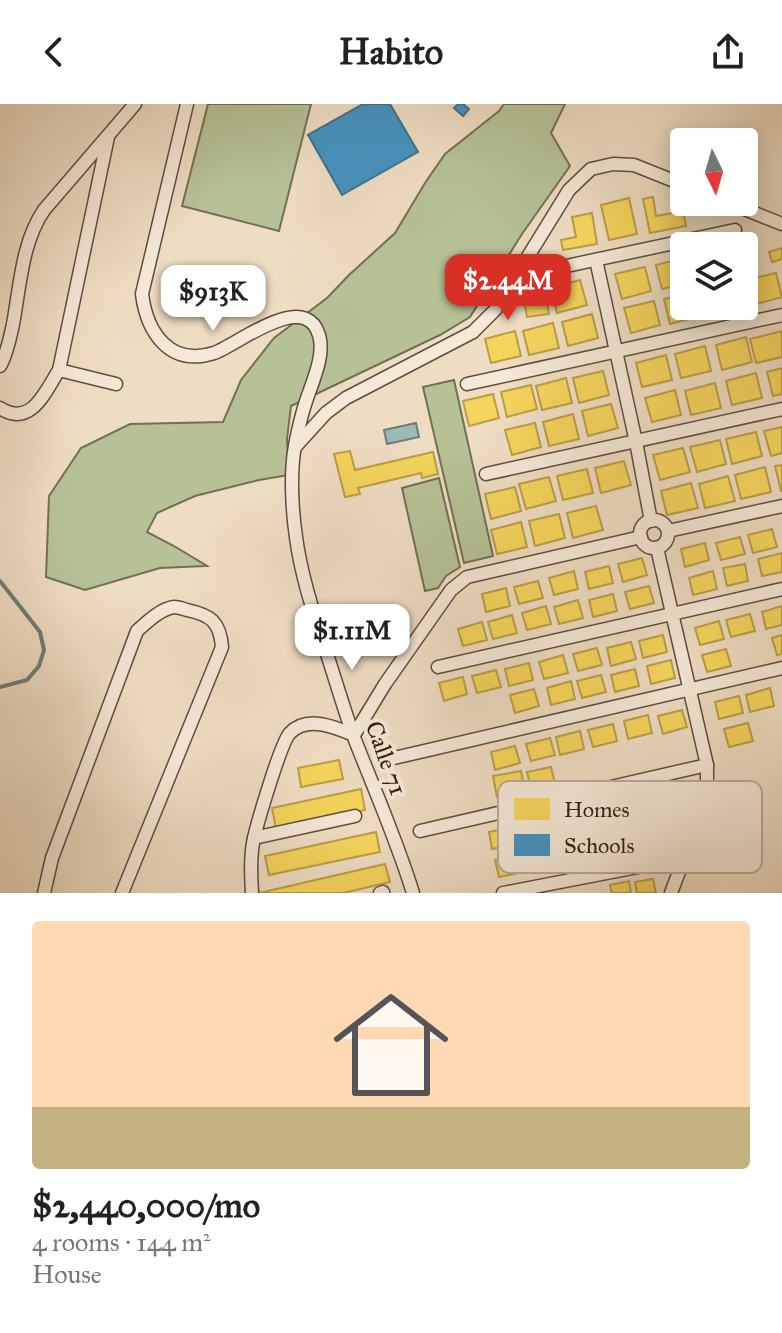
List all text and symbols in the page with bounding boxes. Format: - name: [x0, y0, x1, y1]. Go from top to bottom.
- icon: back: [32, 30, 76, 74]
- text: Habito: [339, 30, 443, 74]
- icon: share: [706, 30, 750, 74]
- north arrow: [670, 128, 758, 216]
- map controls: [670, 128, 758, 320]
- button: layers: [670, 232, 758, 320]
- pin: $2.44M: [443, 254, 573, 322]
- text: $2.44M: [463, 264, 553, 296]
- pin: $913K: [157, 265, 269, 333]
- text: $913K: [179, 275, 247, 307]
- pin: $1.11M: [287, 604, 417, 672]
- text: $1.11M: [313, 614, 391, 646]
- street label: Calle 71: [359, 717, 413, 799]
- legend: [498, 781, 762, 873]
- text: Homes: [564, 796, 630, 823]
- text: Schools: [564, 832, 634, 859]
- icon: home: [319, 973, 463, 1117]
- text: $2,440,000/mo: [32, 1185, 260, 1226]
- text: 4 rooms · 144 m²: [32, 1226, 211, 1258]
- text: House: [32, 1258, 102, 1290]

